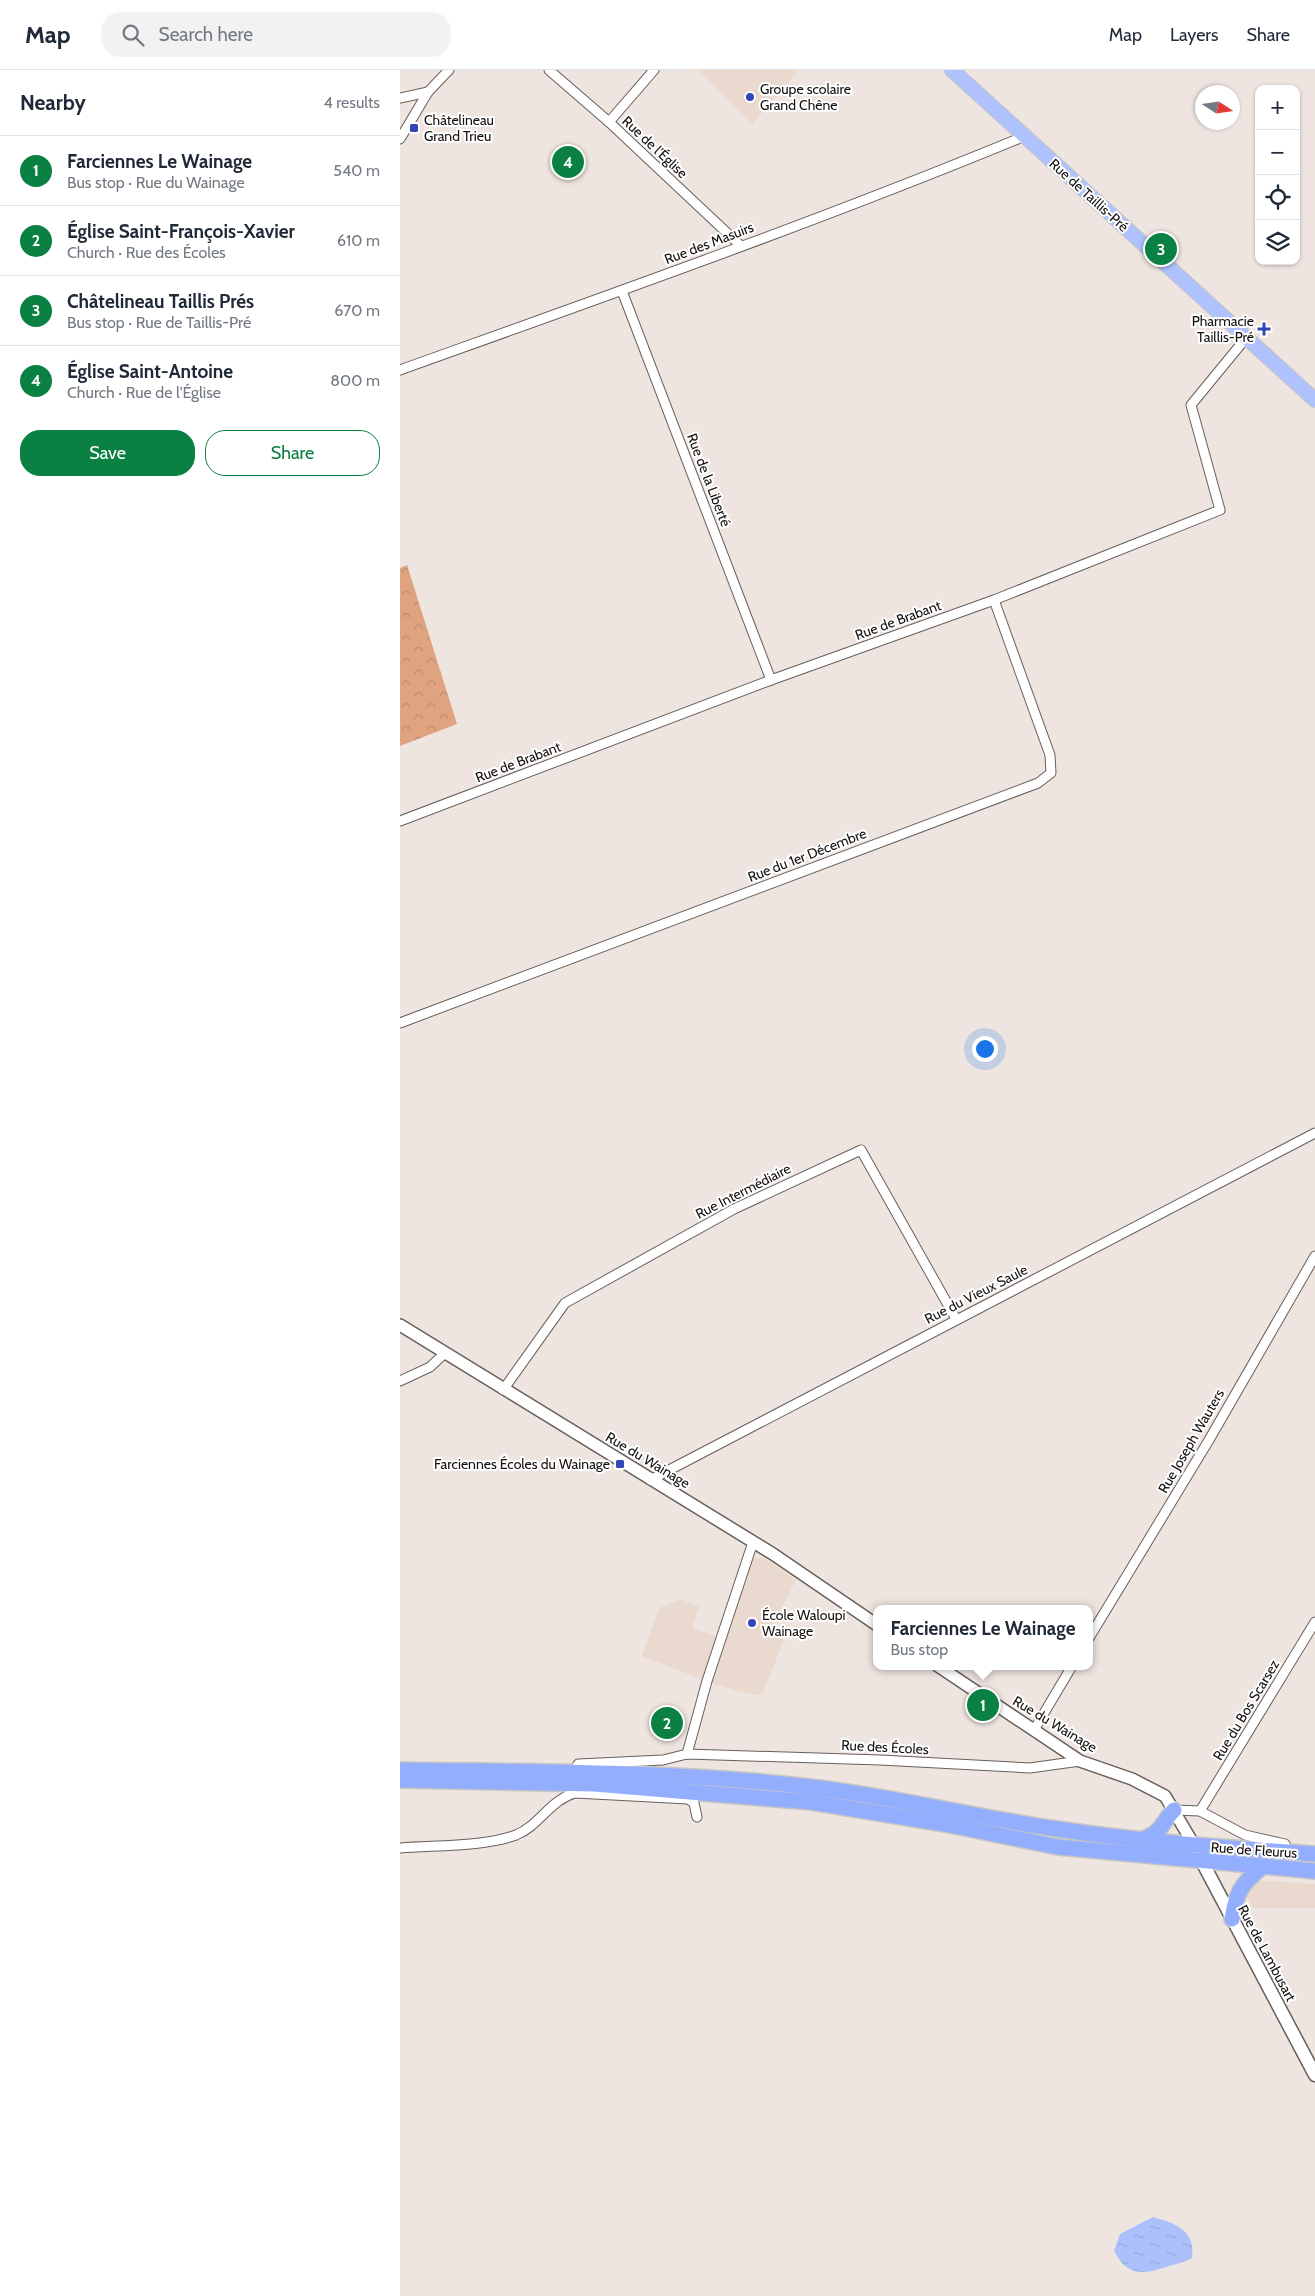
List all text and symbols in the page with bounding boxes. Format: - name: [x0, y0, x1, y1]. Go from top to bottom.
- search box: [101, 12, 451, 57]
- text: Map: [25, 20, 71, 49]
- icon: search: [119, 21, 147, 49]
- text: Search here: [159, 23, 253, 46]
- text: Map: [1109, 24, 1142, 46]
- text: Layers: [1170, 24, 1219, 46]
- text: Share: [1247, 24, 1290, 46]
- place label: Groupe scolaire Grand Chêne: [760, 80, 851, 114]
- north arrow: [1195, 85, 1240, 130]
- map controls: [1255, 85, 1300, 265]
- button: +: [1255, 85, 1300, 130]
- text: Nearby: [20, 90, 86, 115]
- marker: Groupe scolaire Grand Chêne: [744, 91, 756, 103]
- text: 4 results: [323, 93, 380, 112]
- place label: Châtelineau Grand Trieu: [424, 111, 494, 145]
- street label: Rue de l'Église: [618, 112, 692, 182]
- marker: Châtelineau Grand Trieu: [408, 122, 420, 134]
- button: −: [1255, 130, 1300, 175]
- pin: 4: [552, 143, 584, 181]
- text: Farciennes Le Wainage: [67, 150, 252, 173]
- street label: Rue de Taillis-Pré: [1045, 155, 1133, 235]
- text: 1: [33, 161, 39, 180]
- text: 540 m: [333, 161, 380, 180]
- text: Bus stop · Rue du Wainage: [67, 173, 245, 192]
- button: locate: [1255, 175, 1300, 220]
- street label: Rue des Masuirs: [662, 218, 756, 268]
- text: Église Saint-François-Xavier: [67, 220, 295, 243]
- button: layers: [1255, 220, 1300, 265]
- pin: 3: [1145, 230, 1177, 268]
- text: 2: [32, 231, 40, 250]
- text: 610 m: [337, 231, 380, 250]
- text: Church · Rue des Écoles: [67, 243, 226, 262]
- text: Châtelineau Taillis Prés: [67, 290, 254, 313]
- text: 3: [32, 301, 40, 320]
- text: 670 m: [334, 301, 380, 320]
- place label: Pharmacie Taillis-Pré: [1192, 312, 1254, 346]
- text: Bus stop · Rue de Taillis-Pré: [67, 313, 251, 332]
- marker: Pharmacie Taillis-Pré: [1258, 323, 1270, 335]
- text: Église Saint-Antoine: [67, 360, 233, 383]
- text: 4: [31, 371, 41, 390]
- text: 800 m: [330, 371, 380, 390]
- text: Church · Rue de l'Église: [67, 383, 221, 402]
- button: Save: [20, 430, 195, 476]
- button: Share: [205, 430, 380, 476]
- street label: Rue de la Liberté: [683, 431, 735, 529]
- street label: Rue de Brabant: [853, 596, 944, 644]
- street label: Rue de Brabant: [473, 737, 564, 787]
- street label: Rue du 1er Décembre: [745, 824, 869, 886]
- your location: [972, 1036, 998, 1062]
- street label: Rue Intermédiaire: [692, 1159, 794, 1223]
- street label: Rue du Vieux Saule: [921, 1260, 1031, 1328]
- street label: Rue Joseph Wauters: [1154, 1386, 1228, 1496]
- street label: Rue du Wainage: [603, 1428, 693, 1492]
- place label: Farciennes Écoles du Wainage: [434, 1455, 610, 1473]
- marker: Farciennes Écoles du Wainage: [614, 1458, 626, 1470]
- popup: [873, 1605, 1093, 1670]
- place label: École Waloupi Wainage: [762, 1606, 846, 1640]
- marker: École Waloupi Wainage: [746, 1617, 758, 1629]
- text: Farciennes Le Wainage: [890, 1617, 1076, 1640]
- text: Bus stop: [890, 1640, 948, 1659]
- street label: Rue du Bos Scarsez: [1209, 1656, 1283, 1764]
- pin: 1: [967, 1686, 999, 1724]
- street label: Rue du Wainage: [1010, 1692, 1100, 1756]
- pin: 2: [651, 1704, 683, 1742]
- street label: Rue des Écoles: [841, 1736, 929, 1758]
- street label: Rue de Fleurus: [1210, 1838, 1298, 1862]
- street label: Rue de Lambusart: [1234, 1902, 1300, 2005]

